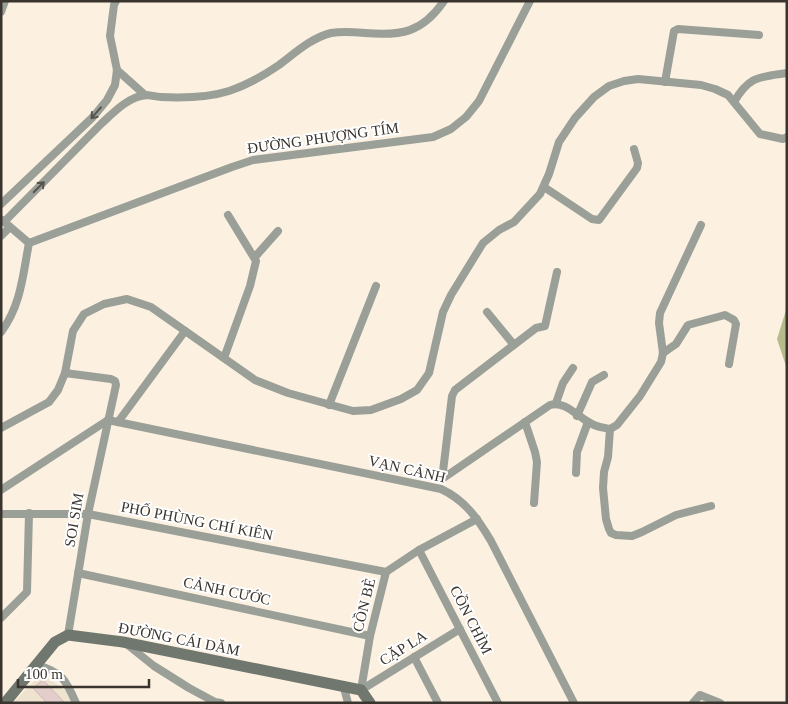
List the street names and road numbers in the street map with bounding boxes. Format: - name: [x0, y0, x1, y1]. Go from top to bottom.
- street label: ĐƯỜNG PHƯỢNG TÍM: [246, 119, 400, 157]
- street label: VẠN CẢNH: [367, 452, 447, 486]
- street label: SOI SIM: [61, 492, 87, 548]
- street label: PHỐ PHÙNG CHÍ KIÊN: [120, 497, 275, 544]
- street label: CẢNH CƯỚC: [182, 574, 272, 608]
- street label: CỒN BÈ: [349, 576, 378, 633]
- street label: CỒN CHÌM: [447, 583, 496, 657]
- street label: ĐƯỜNG CÁI DĂM: [117, 619, 241, 659]
- street label: CẶP LA: [377, 627, 430, 669]

